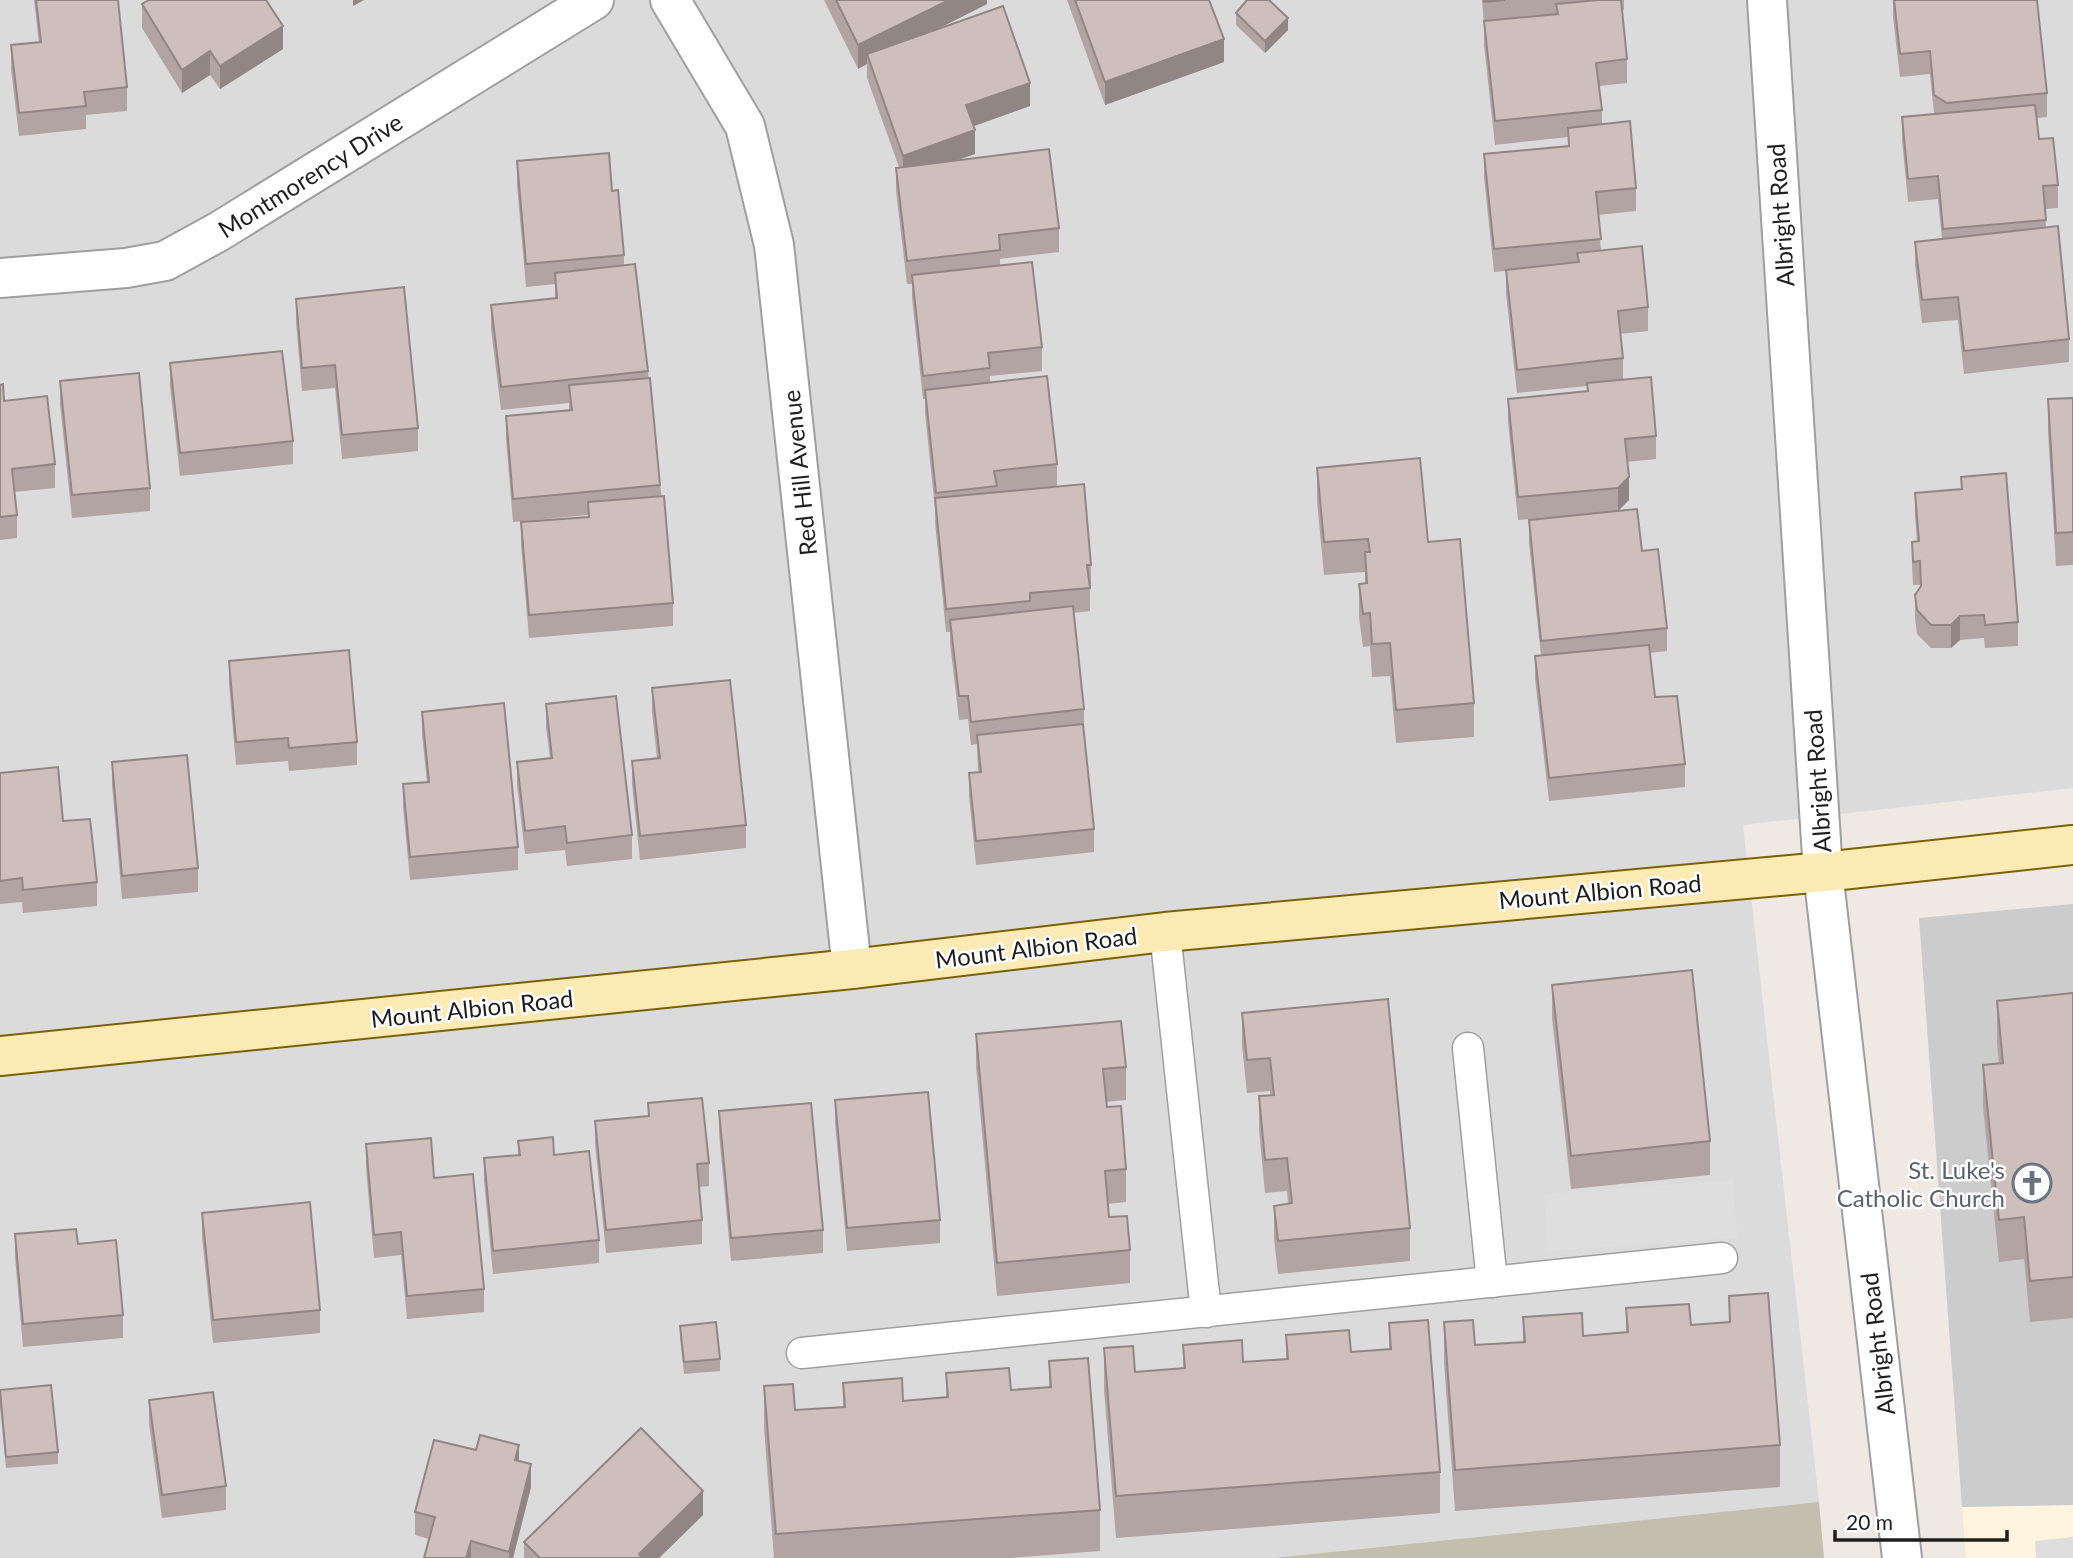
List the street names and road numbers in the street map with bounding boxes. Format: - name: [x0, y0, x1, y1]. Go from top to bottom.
- street label: Montmorency Drive: [213, 107, 407, 243]
- street label: Albright Road: [1761, 142, 1799, 288]
- street label: Red Hill Avenue: [776, 389, 822, 557]
- street label: Albright Road: [1798, 708, 1836, 854]
- street label: Mount Albion Road: [1497, 868, 1703, 914]
- street label: Mount Albion Road: [933, 920, 1139, 974]
- street label: Mount Albion Road: [369, 983, 575, 1033]
- street label: Albright Road: [1854, 1271, 1900, 1417]

